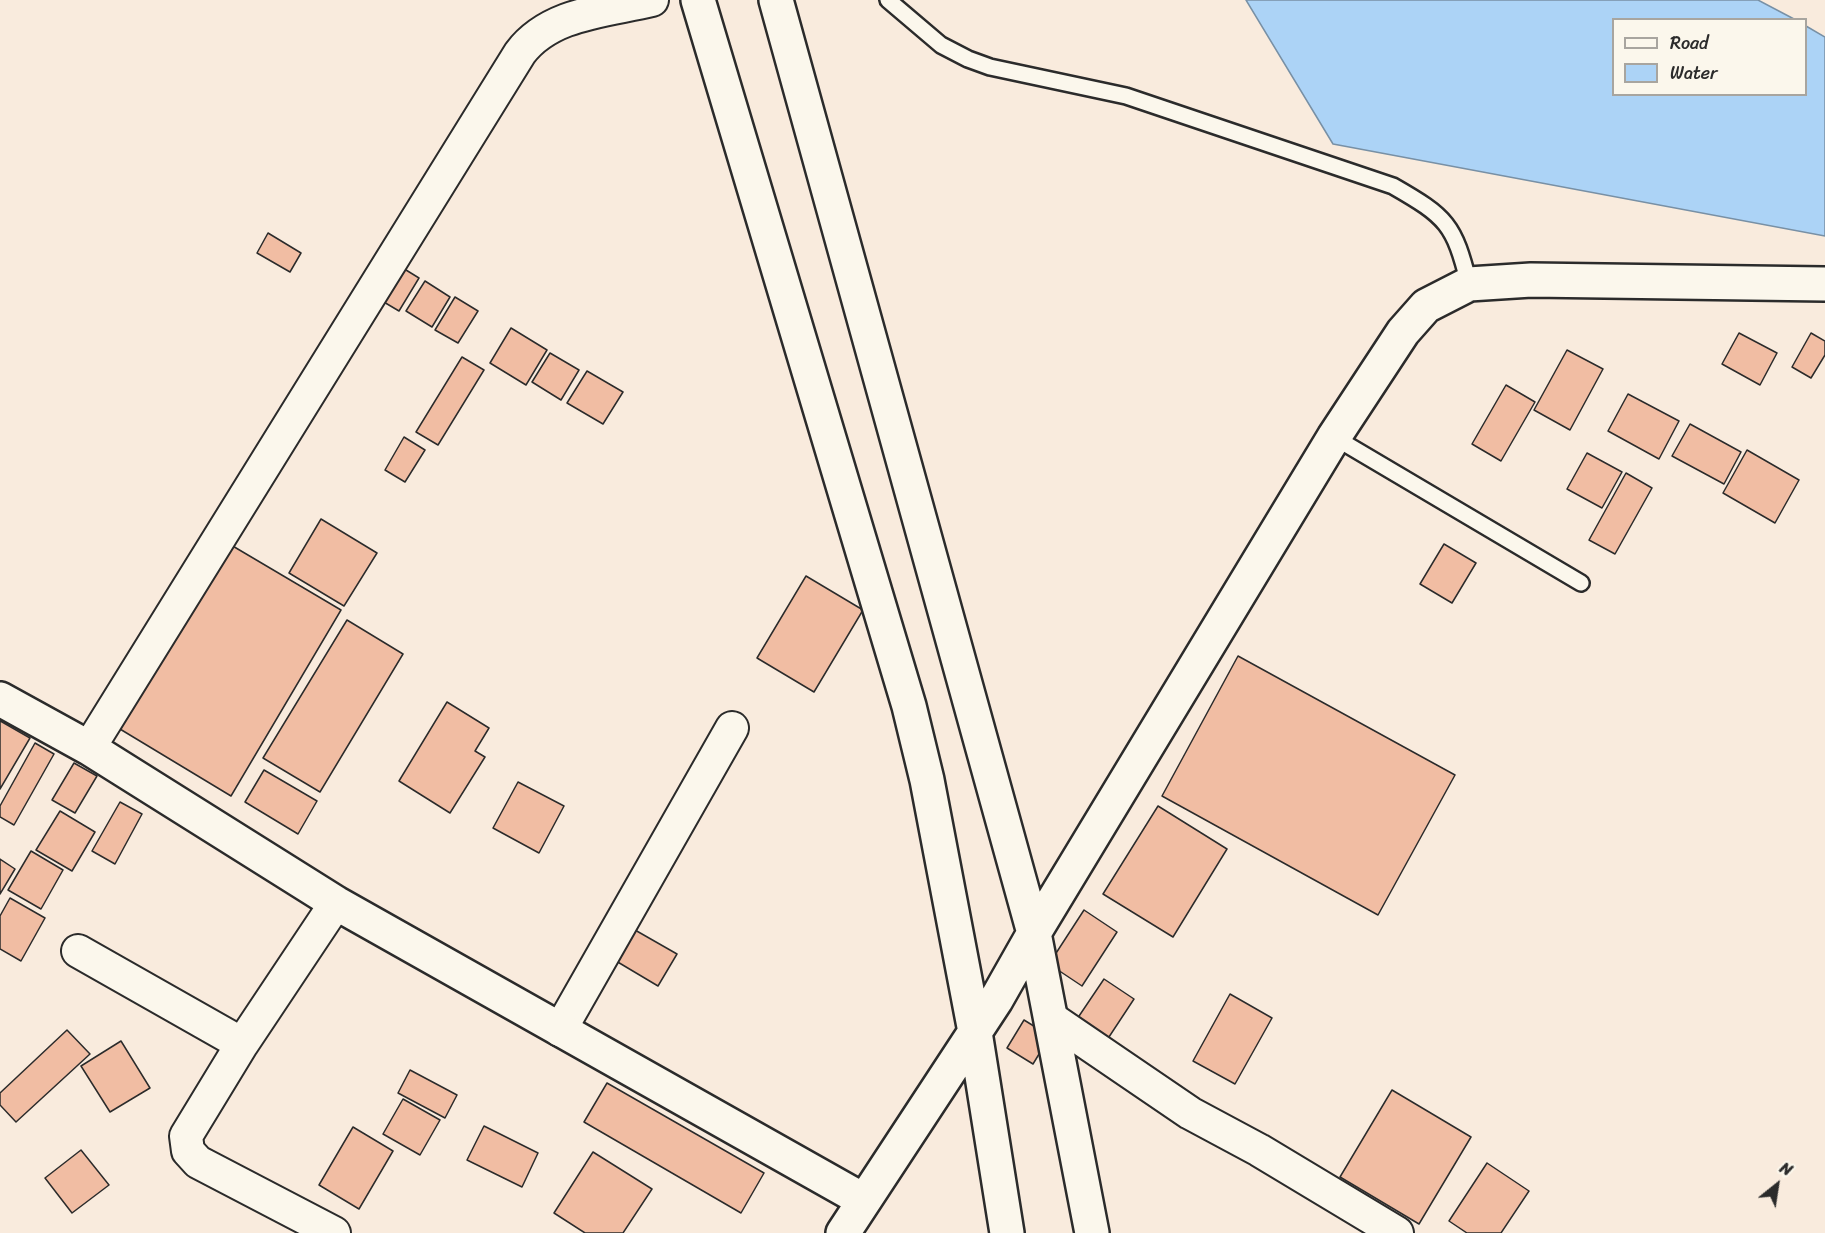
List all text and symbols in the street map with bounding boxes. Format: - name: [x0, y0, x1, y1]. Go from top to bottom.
- legend: [1612, 18, 1807, 96]
- text: Road: [1670, 27, 1709, 59]
- text: Water: [1670, 57, 1717, 89]
- text: N: [1774, 1154, 1798, 1184]
- north arrow: [1747, 1155, 1807, 1215]

